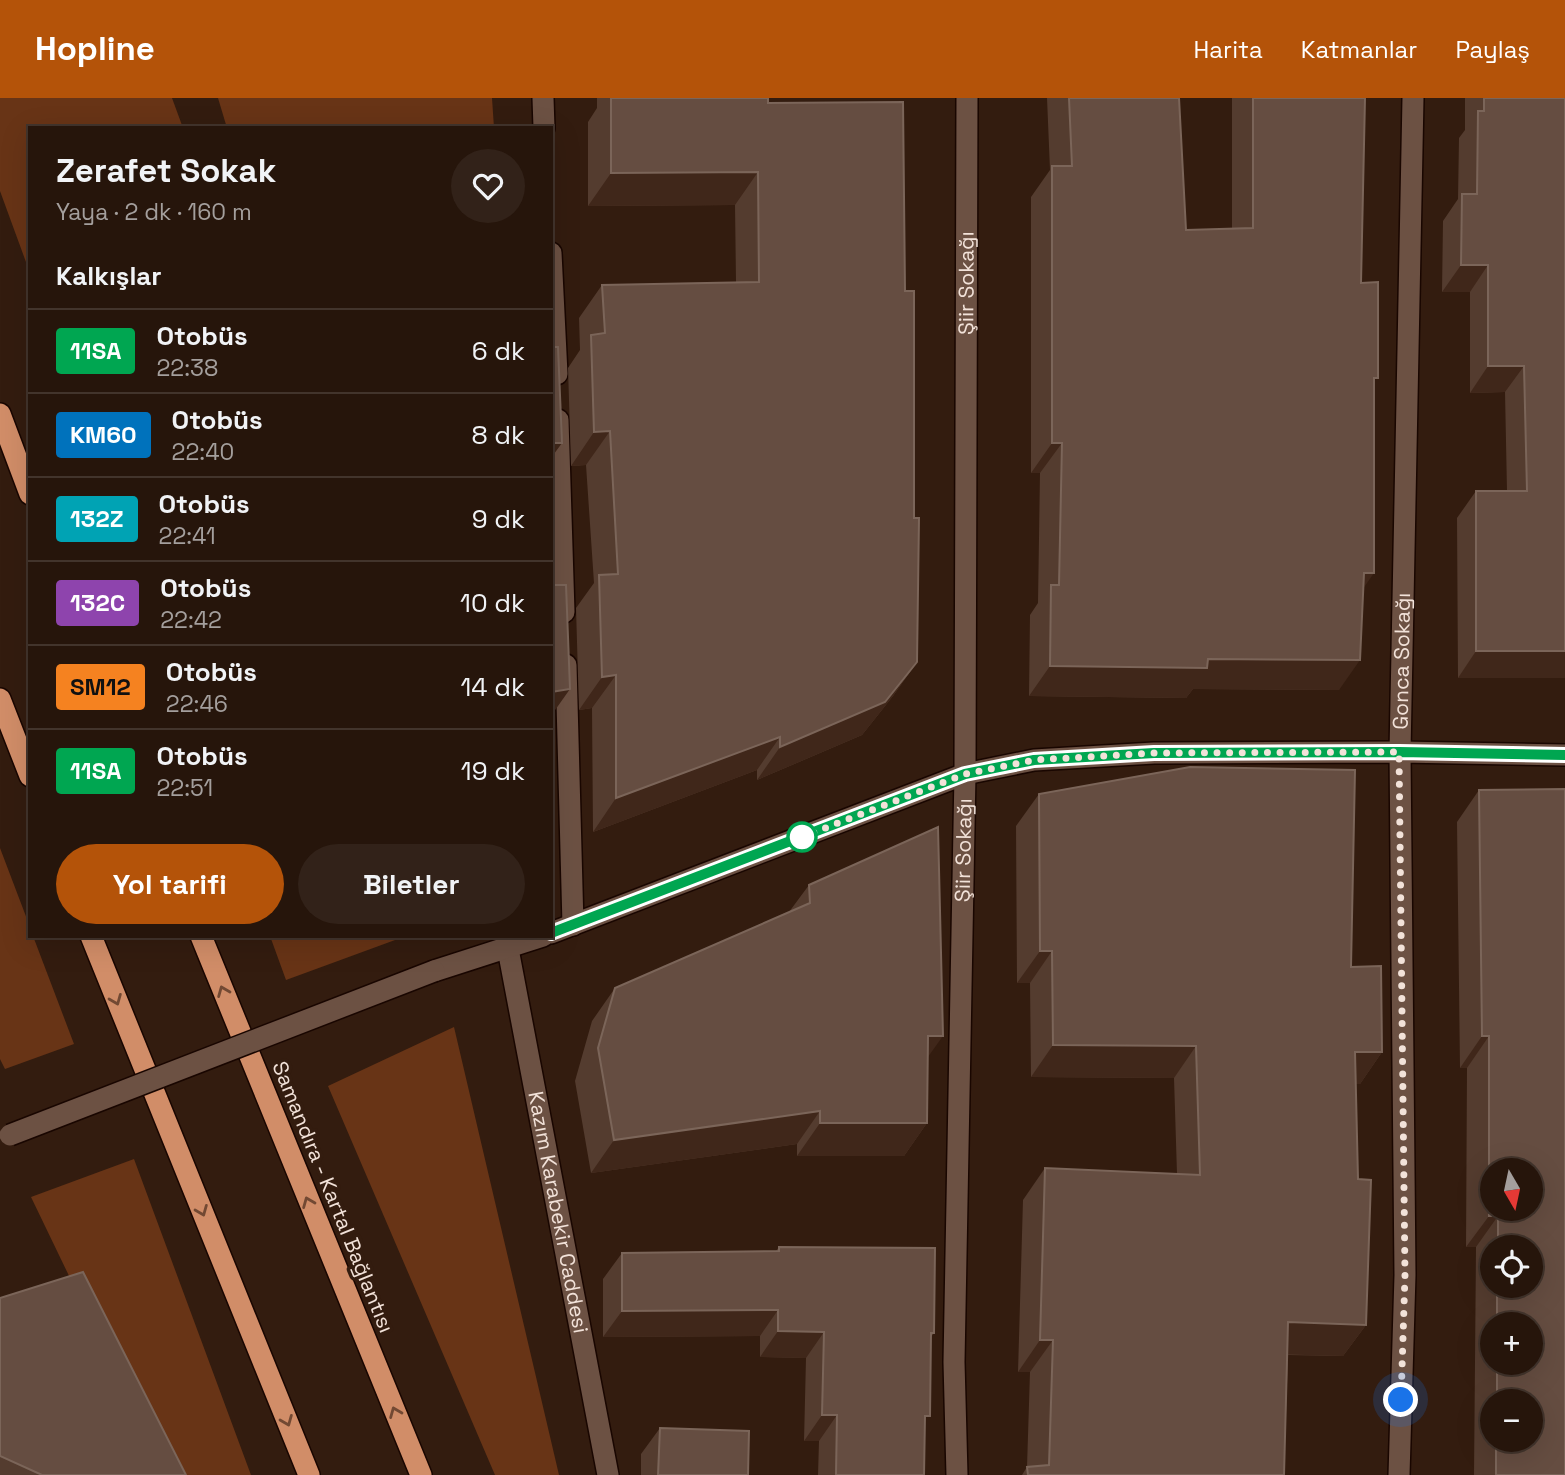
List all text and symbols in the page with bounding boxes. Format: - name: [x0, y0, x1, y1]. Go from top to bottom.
- text: Hopline: [35, 28, 155, 70]
- text: Harita: [1194, 34, 1263, 65]
- text: Katmanlar: [1301, 34, 1417, 65]
- text: Paylaş: [1455, 34, 1530, 65]
- button: heart: [451, 149, 525, 223]
- text: Zerafet Sokak: [56, 150, 276, 192]
- text: Yaya · 2 dk · 160 m: [56, 197, 252, 227]
- street label: Şiir Sokağı: [952, 231, 980, 335]
- text: Kalkışlar: [56, 259, 162, 293]
- text: Otobüs: [156, 319, 248, 353]
- text: 6 dk: [472, 334, 525, 368]
- text: 11SA: [70, 335, 121, 366]
- text: 22:38: [156, 353, 218, 383]
- text: Otobüs: [172, 403, 263, 437]
- text: 8 dk: [471, 418, 525, 452]
- text: KM60: [70, 419, 137, 450]
- text: 22:40: [172, 437, 234, 467]
- text: Otobüs: [159, 487, 250, 521]
- text: 9 dk: [472, 502, 525, 536]
- text: 132Z: [70, 503, 124, 534]
- text: 22:41: [159, 521, 216, 551]
- text: Otobüs: [160, 571, 251, 605]
- text: 10 dk: [460, 586, 525, 620]
- text: 132C: [70, 587, 125, 618]
- street label: Gonca Sokağı: [1386, 592, 1416, 730]
- text: 22:42: [160, 605, 222, 635]
- text: Otobüs: [166, 655, 257, 689]
- text: 14 dk: [460, 670, 525, 704]
- text: SM12: [70, 671, 131, 702]
- text: 22:46: [166, 689, 228, 719]
- text: Otobüs: [156, 739, 248, 773]
- text: 19 dk: [461, 754, 525, 788]
- text: 11SA: [70, 755, 121, 786]
- text: 22:51: [156, 773, 213, 803]
- street label: Şiir Sokağı: [949, 798, 978, 902]
- unlabelled marker: [787, 822, 817, 852]
- button: Yol tarifi: [56, 844, 284, 924]
- button: Biletler: [298, 844, 525, 924]
- one-way arrow: [217, 985, 231, 997]
- one-way arrow: [108, 993, 122, 1005]
- street label: Samandıra - Kartal Bağlantısı: [267, 1057, 400, 1336]
- street label: Kazım Karabekir Caddesi: [522, 1089, 595, 1335]
- north arrow: [1480, 1158, 1544, 1222]
- map controls: [1480, 1158, 1543, 1452]
- one-way arrow: [302, 1196, 316, 1209]
- one-way arrow: [193, 1204, 207, 1216]
- button: locate: [1480, 1235, 1543, 1298]
- button: +: [1480, 1312, 1543, 1375]
- your location: [1383, 1382, 1418, 1417]
- button: −: [1480, 1389, 1543, 1452]
- one-way arrow: [389, 1407, 403, 1419]
- one-way arrow: [279, 1415, 293, 1427]

